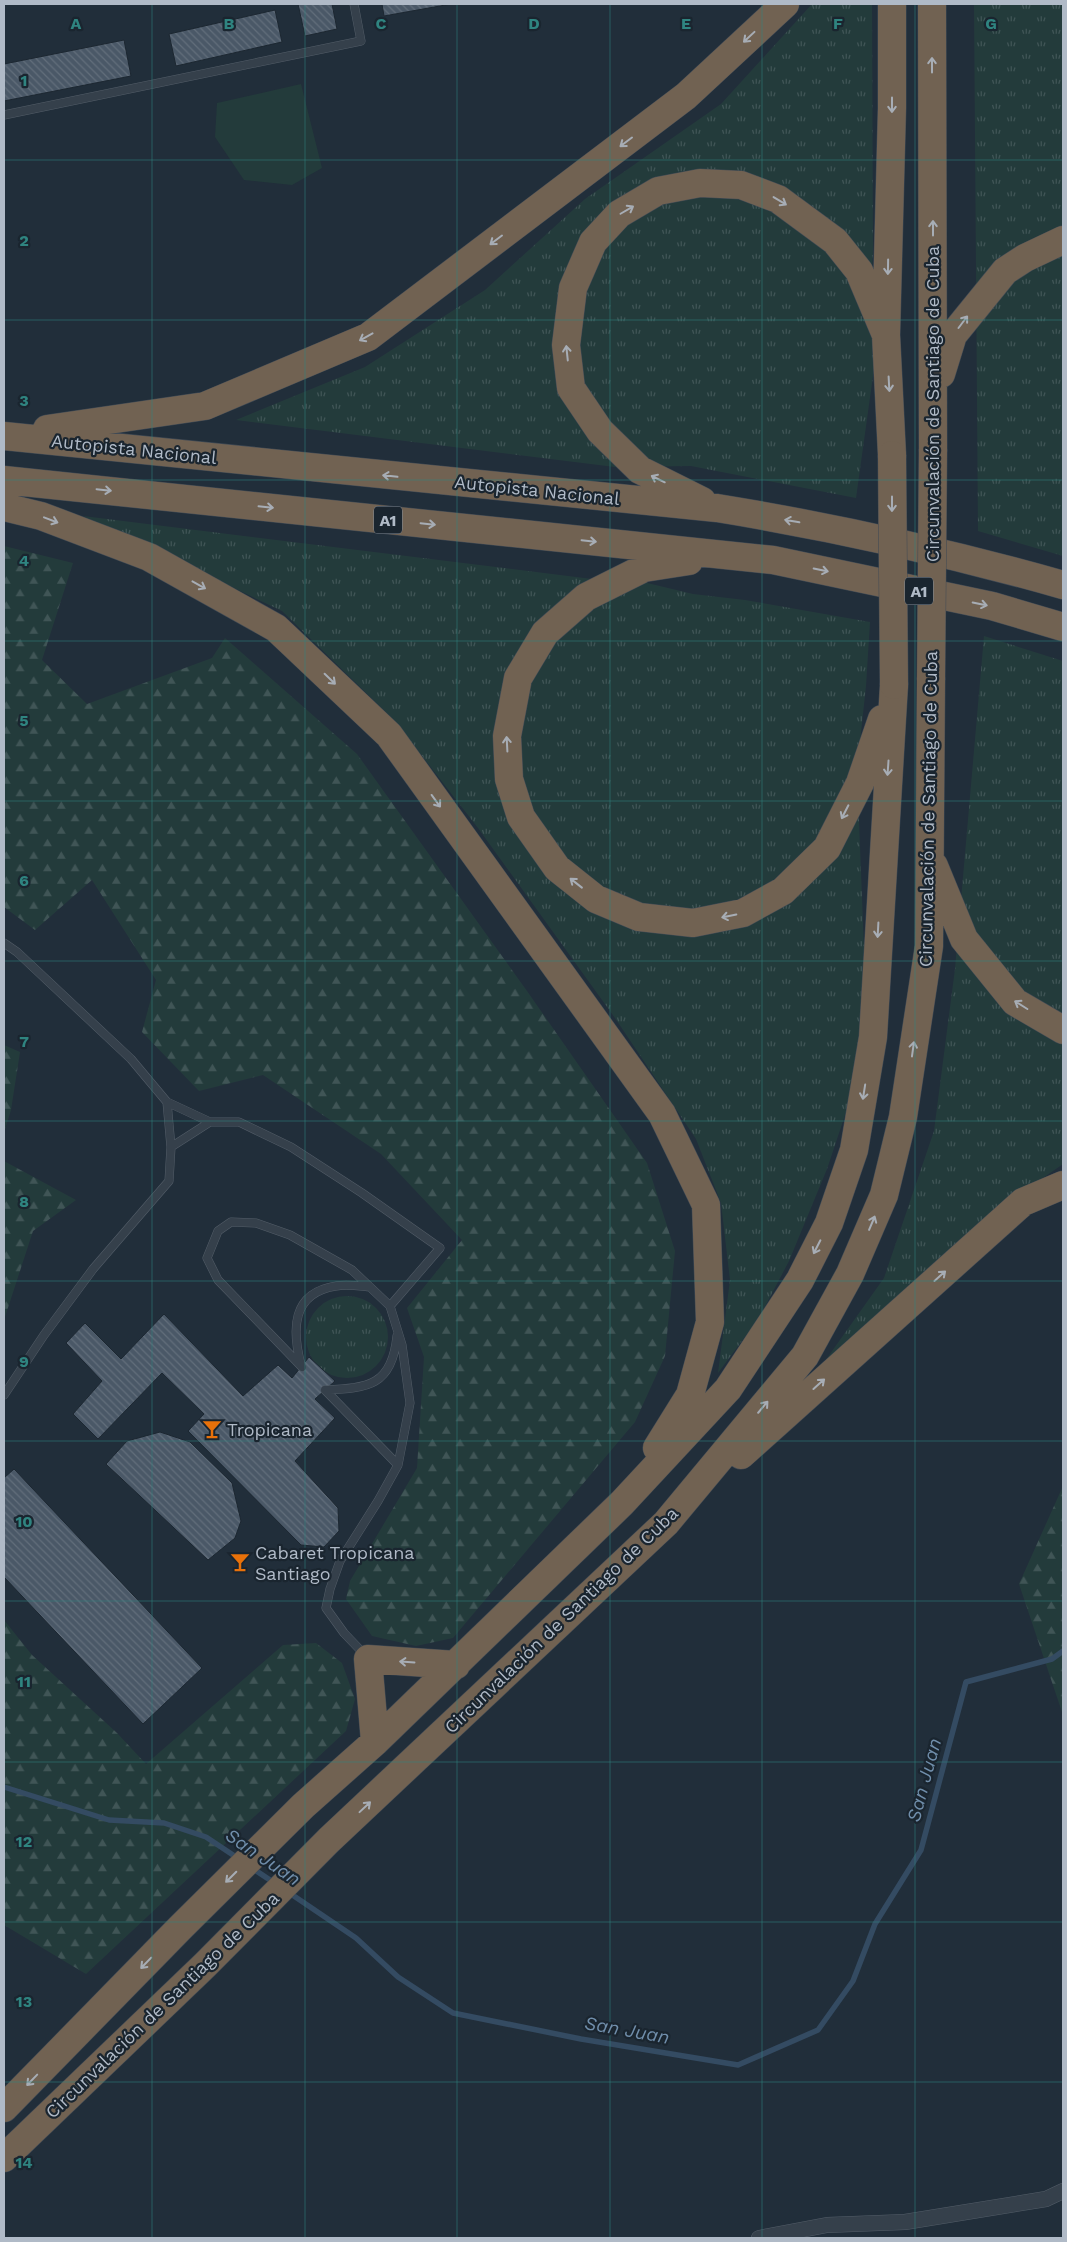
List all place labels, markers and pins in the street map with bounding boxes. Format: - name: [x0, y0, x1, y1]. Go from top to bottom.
- bar icon: Tropicana: [201, 1418, 223, 1440]
- place label: Tropicana: [227, 1419, 312, 1440]
- place label: Cabaret Tropicana Santiago: [255, 1542, 415, 1584]
- bar icon: Cabaret Tropicana Santiago: [229, 1551, 251, 1573]

